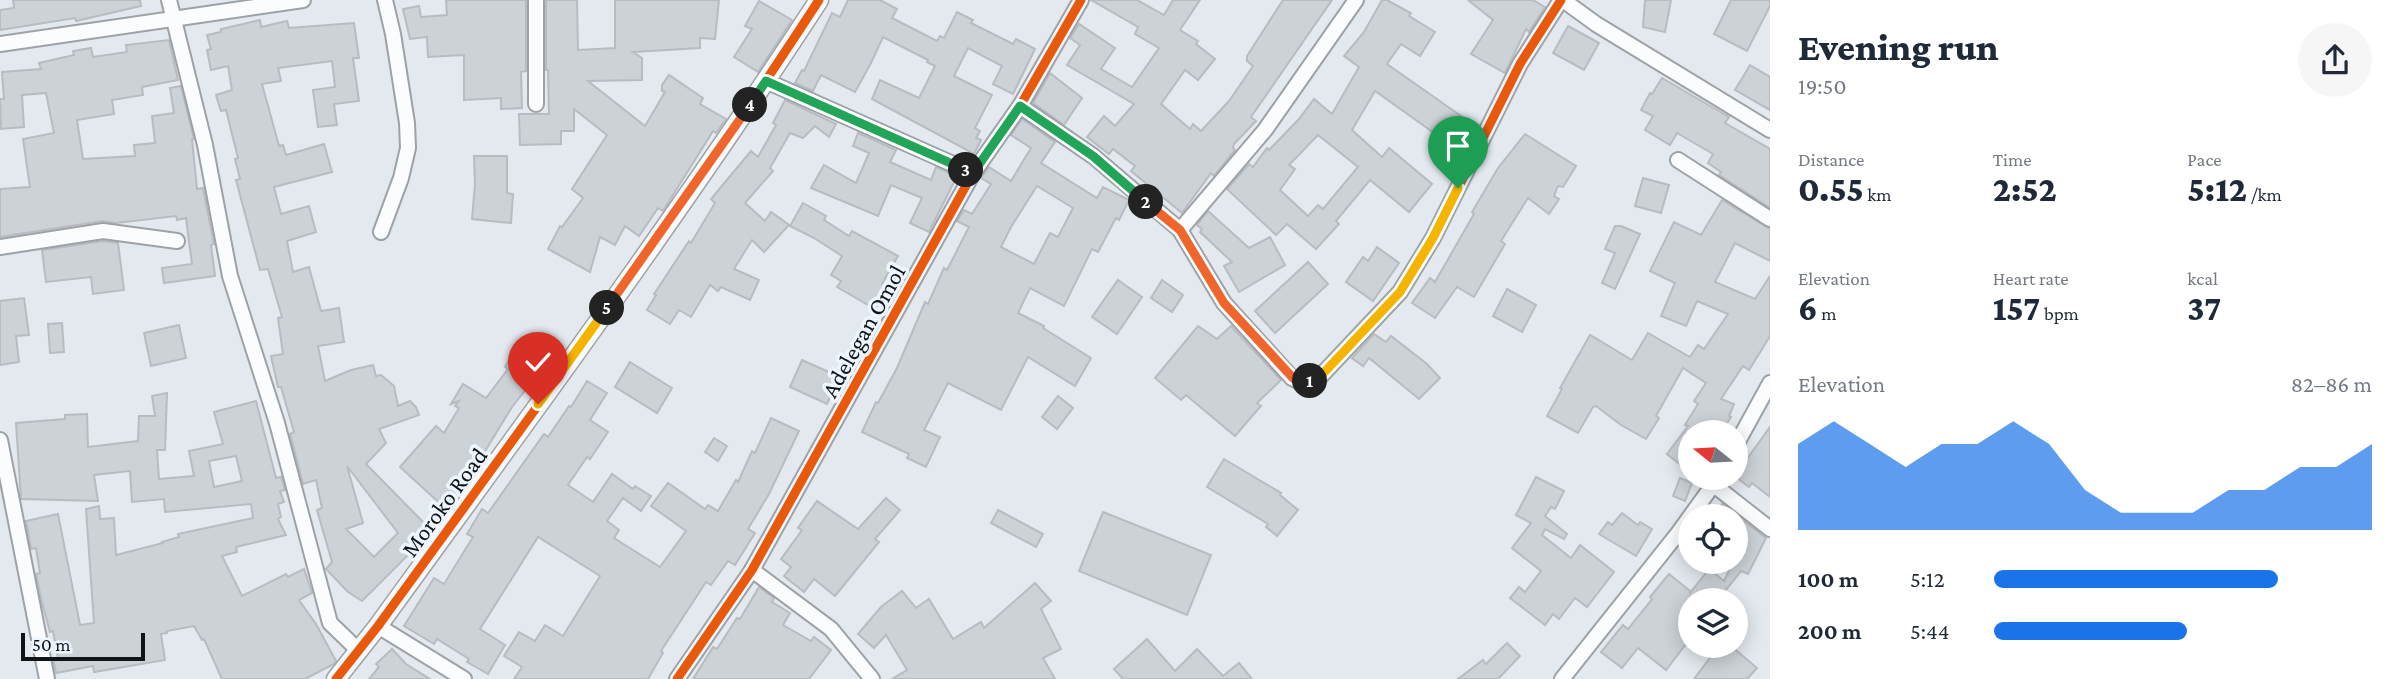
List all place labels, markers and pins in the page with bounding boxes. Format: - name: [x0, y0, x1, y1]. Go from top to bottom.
- pin: 4: [732, 88, 768, 122]
- pin: [1428, 116, 1488, 188]
- pin: 3: [948, 152, 984, 188]
- pin: 2: [1128, 184, 1164, 220]
- pin: 5: [590, 290, 624, 326]
- pin: [508, 332, 568, 404]
- pin: 1: [1292, 364, 1328, 398]

